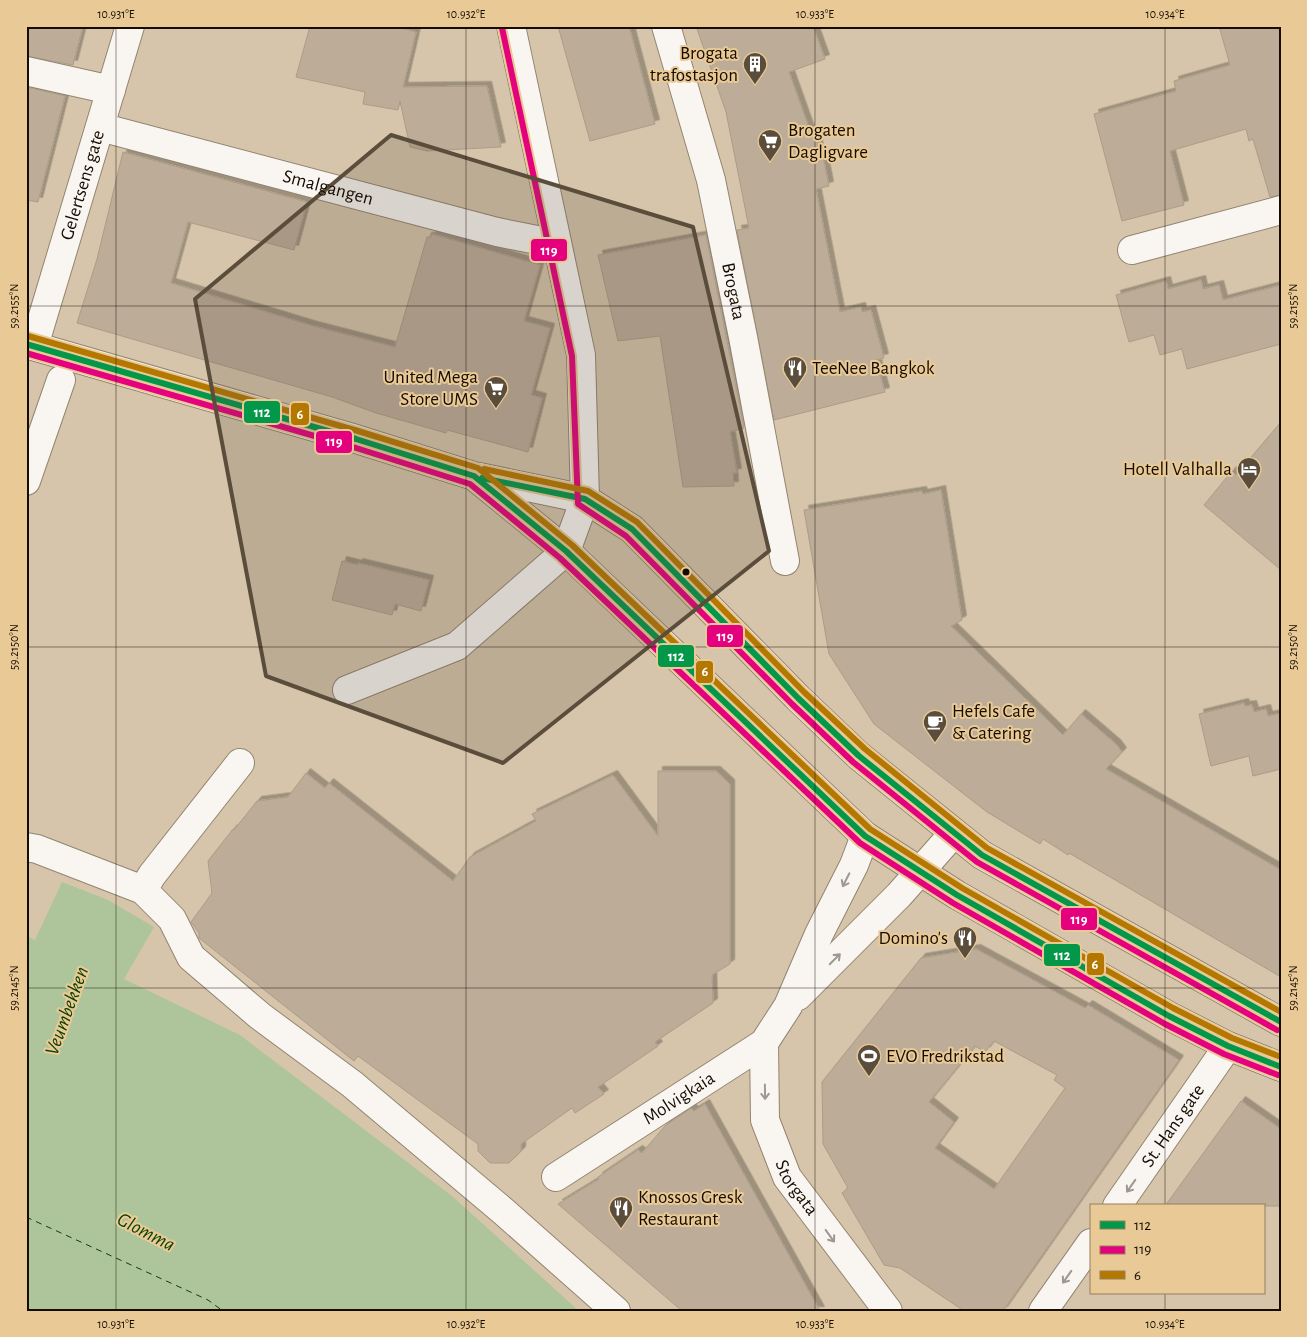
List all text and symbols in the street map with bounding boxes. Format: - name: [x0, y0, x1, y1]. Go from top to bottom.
- text: 10.931°E: [97, 8, 135, 20]
- text: 10.932°E: [447, 8, 485, 20]
- text: 10.933°E: [796, 8, 834, 20]
- text: 10.934°E: [1146, 8, 1185, 20]
- place label: Brogata trafostasjon: [650, 44, 738, 85]
- building icon: Brogata trafostasjon: [742, 51, 768, 85]
- place label: Brogaten Dagligvare: [788, 121, 868, 162]
- street label: Gelertsens gate: [57, 128, 108, 242]
- supermarket icon: Brogaten Dagligvare: [757, 128, 783, 162]
- street label: Smalgangen: [281, 166, 375, 208]
- line badge: 119: [530, 238, 568, 262]
- text: 119: [541, 244, 558, 258]
- street label: Brogata: [719, 261, 749, 322]
- text: 59.2155°N: [8, 284, 20, 328]
- text: 59.2155°N: [1287, 284, 1299, 328]
- restaurant icon: TeeNee Bangkok: [782, 355, 808, 389]
- place label: TeeNee Bangkok: [812, 359, 935, 378]
- place label: United Mega Store UMS: [384, 368, 478, 409]
- supermarket icon: United Mega Store UMS: [483, 375, 509, 409]
- line badge: 112: [243, 400, 281, 424]
- line badge: 6: [290, 402, 310, 426]
- text: 112: [254, 406, 271, 420]
- text: 6: [297, 408, 304, 422]
- line badge: 119: [315, 430, 353, 454]
- text: 119: [326, 435, 343, 449]
- hotel icon: Hotell Valhalla: [1236, 456, 1262, 490]
- place label: Hotell Valhalla: [1123, 460, 1232, 479]
- unlabelled marker: [681, 567, 691, 577]
- text: 59.2150°N: [8, 624, 20, 670]
- line badge: 119: [706, 624, 744, 648]
- text: 59.2150°N: [1287, 624, 1299, 670]
- text: 119: [717, 630, 734, 644]
- line badge: 112: [657, 644, 695, 668]
- text: 112: [668, 650, 685, 664]
- line badge: 6: [695, 660, 714, 684]
- text: 6: [702, 665, 709, 679]
- place label: Hefels Cafe & Catering: [952, 702, 1035, 743]
- cafe icon: Hefels Cafe & Catering: [922, 709, 948, 743]
- one-way arrow: [841, 873, 851, 888]
- line badge: 119: [1060, 907, 1098, 931]
- text: 119: [1071, 913, 1088, 927]
- restaurant icon: Domino's: [952, 925, 978, 959]
- place label: Domino's: [879, 929, 948, 948]
- line badge: 112: [1043, 943, 1081, 967]
- text: 112: [1054, 949, 1071, 963]
- line badge: 6: [1086, 952, 1105, 976]
- one-way arrow: [829, 953, 841, 965]
- text: 6: [1092, 958, 1099, 972]
- water label: Veumbekken: [42, 964, 92, 1058]
- text: 59.2145°N: [8, 965, 20, 1011]
- text: 59.2145°N: [1287, 965, 1299, 1011]
- sports icon: EVO Fredrikstad: [856, 1043, 882, 1077]
- place label: EVO Fredrikstad: [886, 1047, 1004, 1066]
- street label: Molvigkaia: [640, 1068, 718, 1128]
- street label: St. Hans gate: [1138, 1081, 1208, 1170]
- one-way arrow: [760, 1083, 770, 1099]
- street label: Storgata: [772, 1157, 822, 1219]
- one-way arrow: [1126, 1179, 1136, 1193]
- place label: Knossos Gresk Restaurant: [638, 1188, 743, 1229]
- restaurant icon: Knossos Gresk Restaurant: [608, 1195, 634, 1229]
- legend: [1090, 1204, 1264, 1294]
- water label: Glomma: [114, 1209, 178, 1255]
- text: 112: [1134, 1218, 1151, 1233]
- one-way arrow: [825, 1229, 835, 1243]
- text: 119: [1134, 1242, 1151, 1257]
- text: 6: [1134, 1268, 1141, 1283]
- one-way arrow: [1062, 1270, 1072, 1284]
- text: 10.931°E: [97, 1318, 135, 1330]
- text: 10.932°E: [447, 1318, 485, 1330]
- text: 10.933°E: [796, 1318, 834, 1330]
- text: 10.934°E: [1146, 1318, 1185, 1330]

